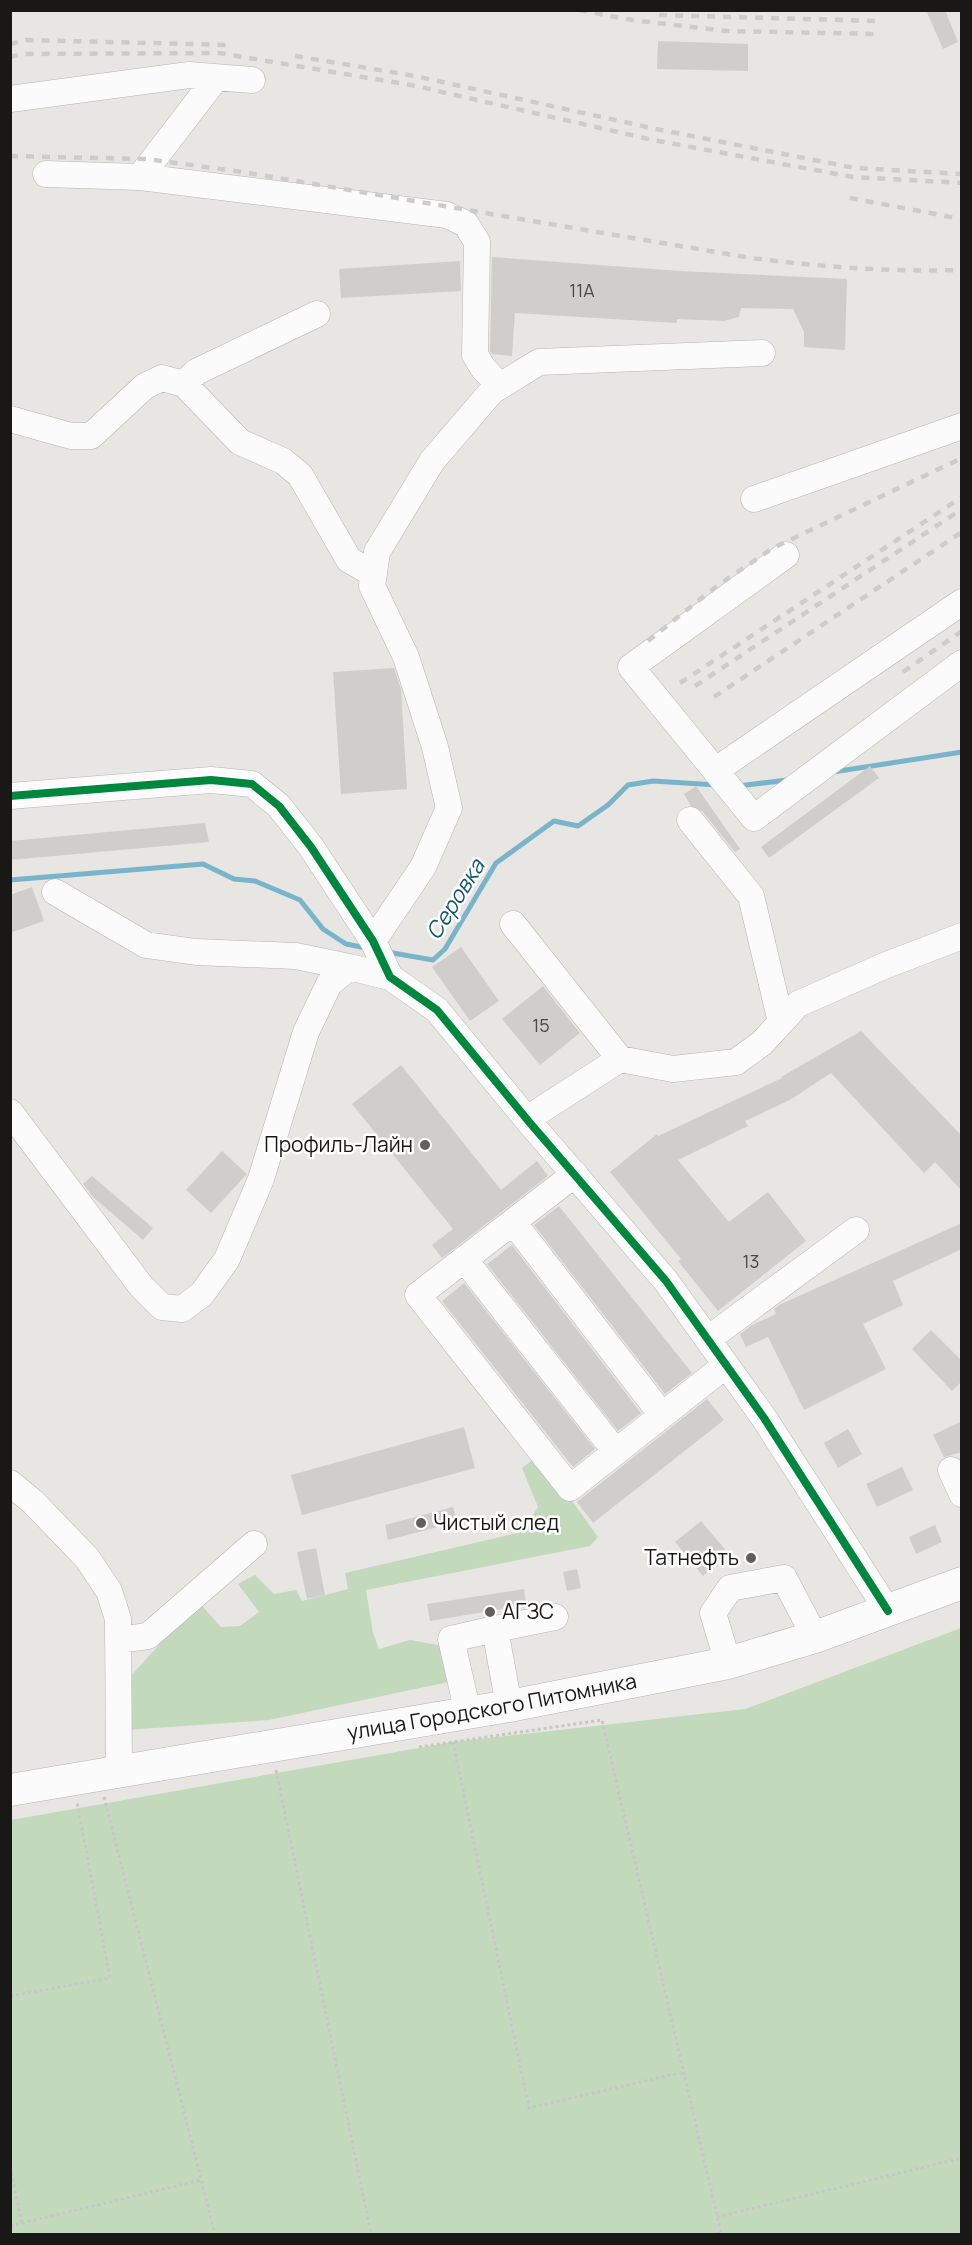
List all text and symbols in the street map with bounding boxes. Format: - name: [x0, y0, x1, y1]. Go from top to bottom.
- house number: 11А: [569, 278, 595, 302]
- water label: Серовка: [419, 852, 492, 945]
- house number: 15: [532, 1013, 550, 1037]
- place label: Профиль-Лайн: [264, 1130, 413, 1158]
- marker: Профиль-Лайн: [418, 1138, 432, 1152]
- house number: 13: [743, 1249, 759, 1273]
- place label: Чистый след: [433, 1508, 559, 1536]
- marker: Чистый след: [414, 1516, 428, 1530]
- place label: Татнефть: [644, 1543, 739, 1571]
- marker: Татнефть: [744, 1551, 758, 1565]
- place label: АГЗС: [502, 1597, 554, 1625]
- marker: АГЗС: [483, 1605, 497, 1619]
- street label: улица Городского Питомника: [345, 1666, 639, 1746]

